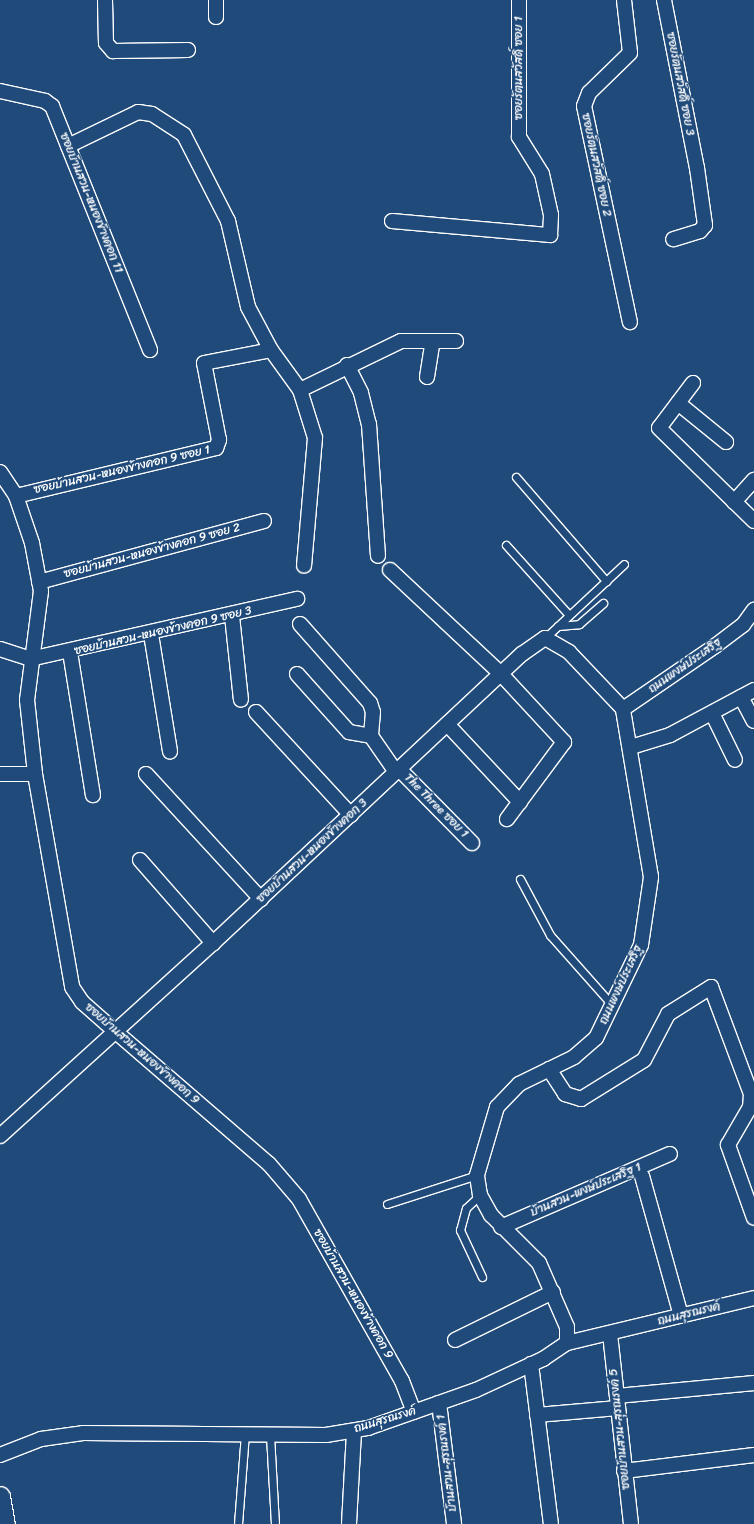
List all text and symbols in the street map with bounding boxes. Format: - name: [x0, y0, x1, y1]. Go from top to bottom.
- street label: ซอยรัตนสวัสดิ์ ซอย 1: [512, 16, 526, 120]
- street label: ซอยรัตนสวัสดิ์ ซอย 3: [663, 31, 697, 137]
- street label: ซอยรัตนสวัสดิ์ ซอย 2: [578, 112, 614, 218]
- street label: ซอยบ้านสวน-หนองข้างคอก 11: [56, 131, 126, 275]
- street label: ซอยบ้านสวน-หนองข้างคอก 9 ซอย 1: [33, 443, 211, 497]
- street label: ซอยบ้านสวน-หนองข้างคอก 9 ซอย 2: [62, 520, 242, 582]
- street label: ซอยบ้านสวน-หนองข้างคอก 9 ซอย 3: [73, 604, 253, 658]
- street label: ถนนพงษ์ประเสริฐ: [646, 636, 724, 696]
- street label: The Three ซอย 1: [401, 771, 471, 841]
- street label: ซอยบ้านสวน-หนองข้างคอก 3: [254, 796, 370, 906]
- street label: ถนนพงษ์ประเสริฐ: [596, 943, 646, 1027]
- street label: ซอยบ้านสวน-หนองข้างคอก 9: [82, 1000, 202, 1108]
- street label: บ้านสวน-พงษ์ประเสริฐ 1: [528, 1160, 644, 1220]
- street label: ซอยบ้านสวน-หนองข้างคอก 9: [310, 1227, 396, 1361]
- street label: ถนนสุรณรงค์: [656, 1299, 722, 1329]
- street label: ซอยบ้านสวน-สุรณรงค์ 5: [606, 1368, 634, 1490]
- street label: ถนนสุรณรงค์: [352, 1404, 418, 1436]
- street label: บ้านสวน-สุรณรงค์ 1: [434, 1414, 460, 1512]

